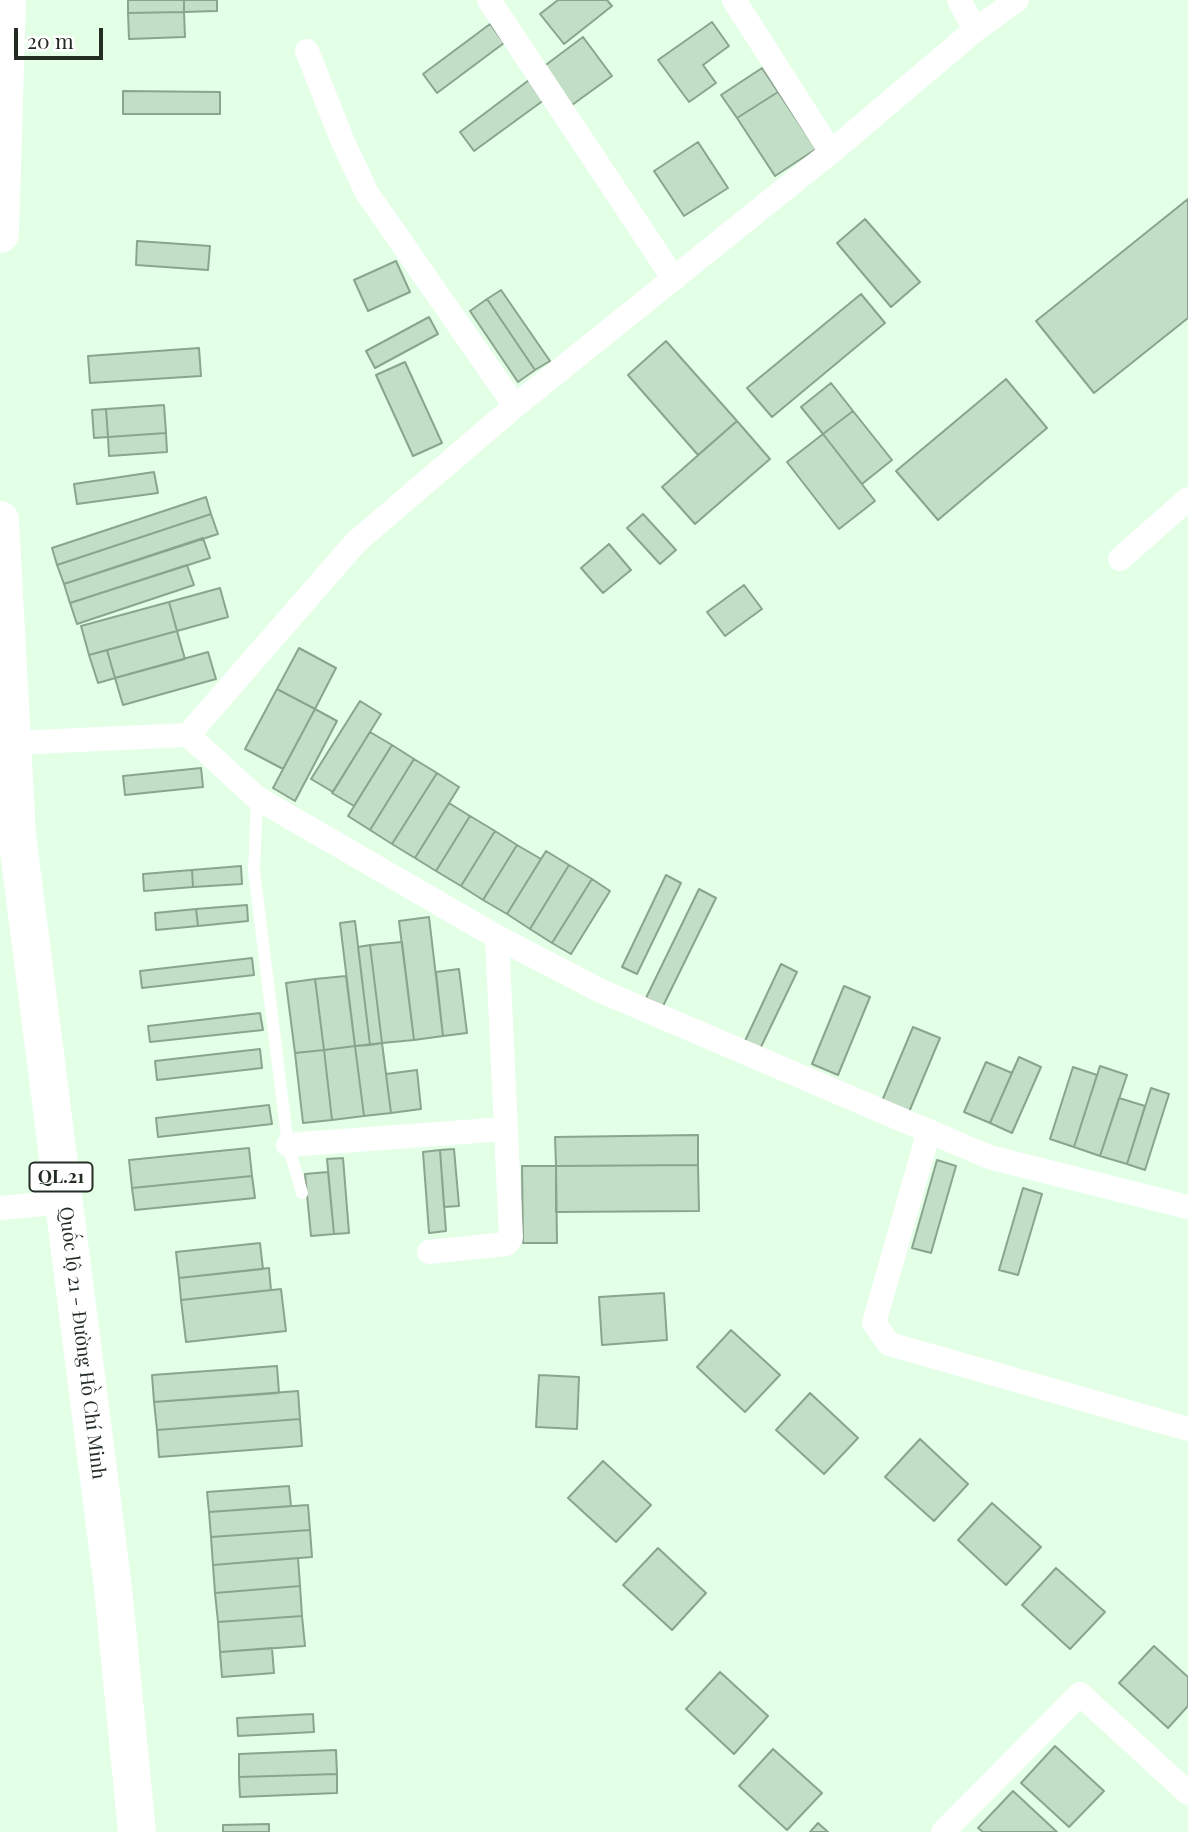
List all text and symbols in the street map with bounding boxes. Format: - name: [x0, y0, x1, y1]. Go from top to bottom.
- scale bar: [18, 14, 107, 58]
- text: 20 m: [27, 26, 74, 54]
- road number: QL.21: [29, 1162, 92, 1192]
- street label: Quốc lộ 21 - Đường Hồ Chí Minh: [54, 1205, 110, 1481]

